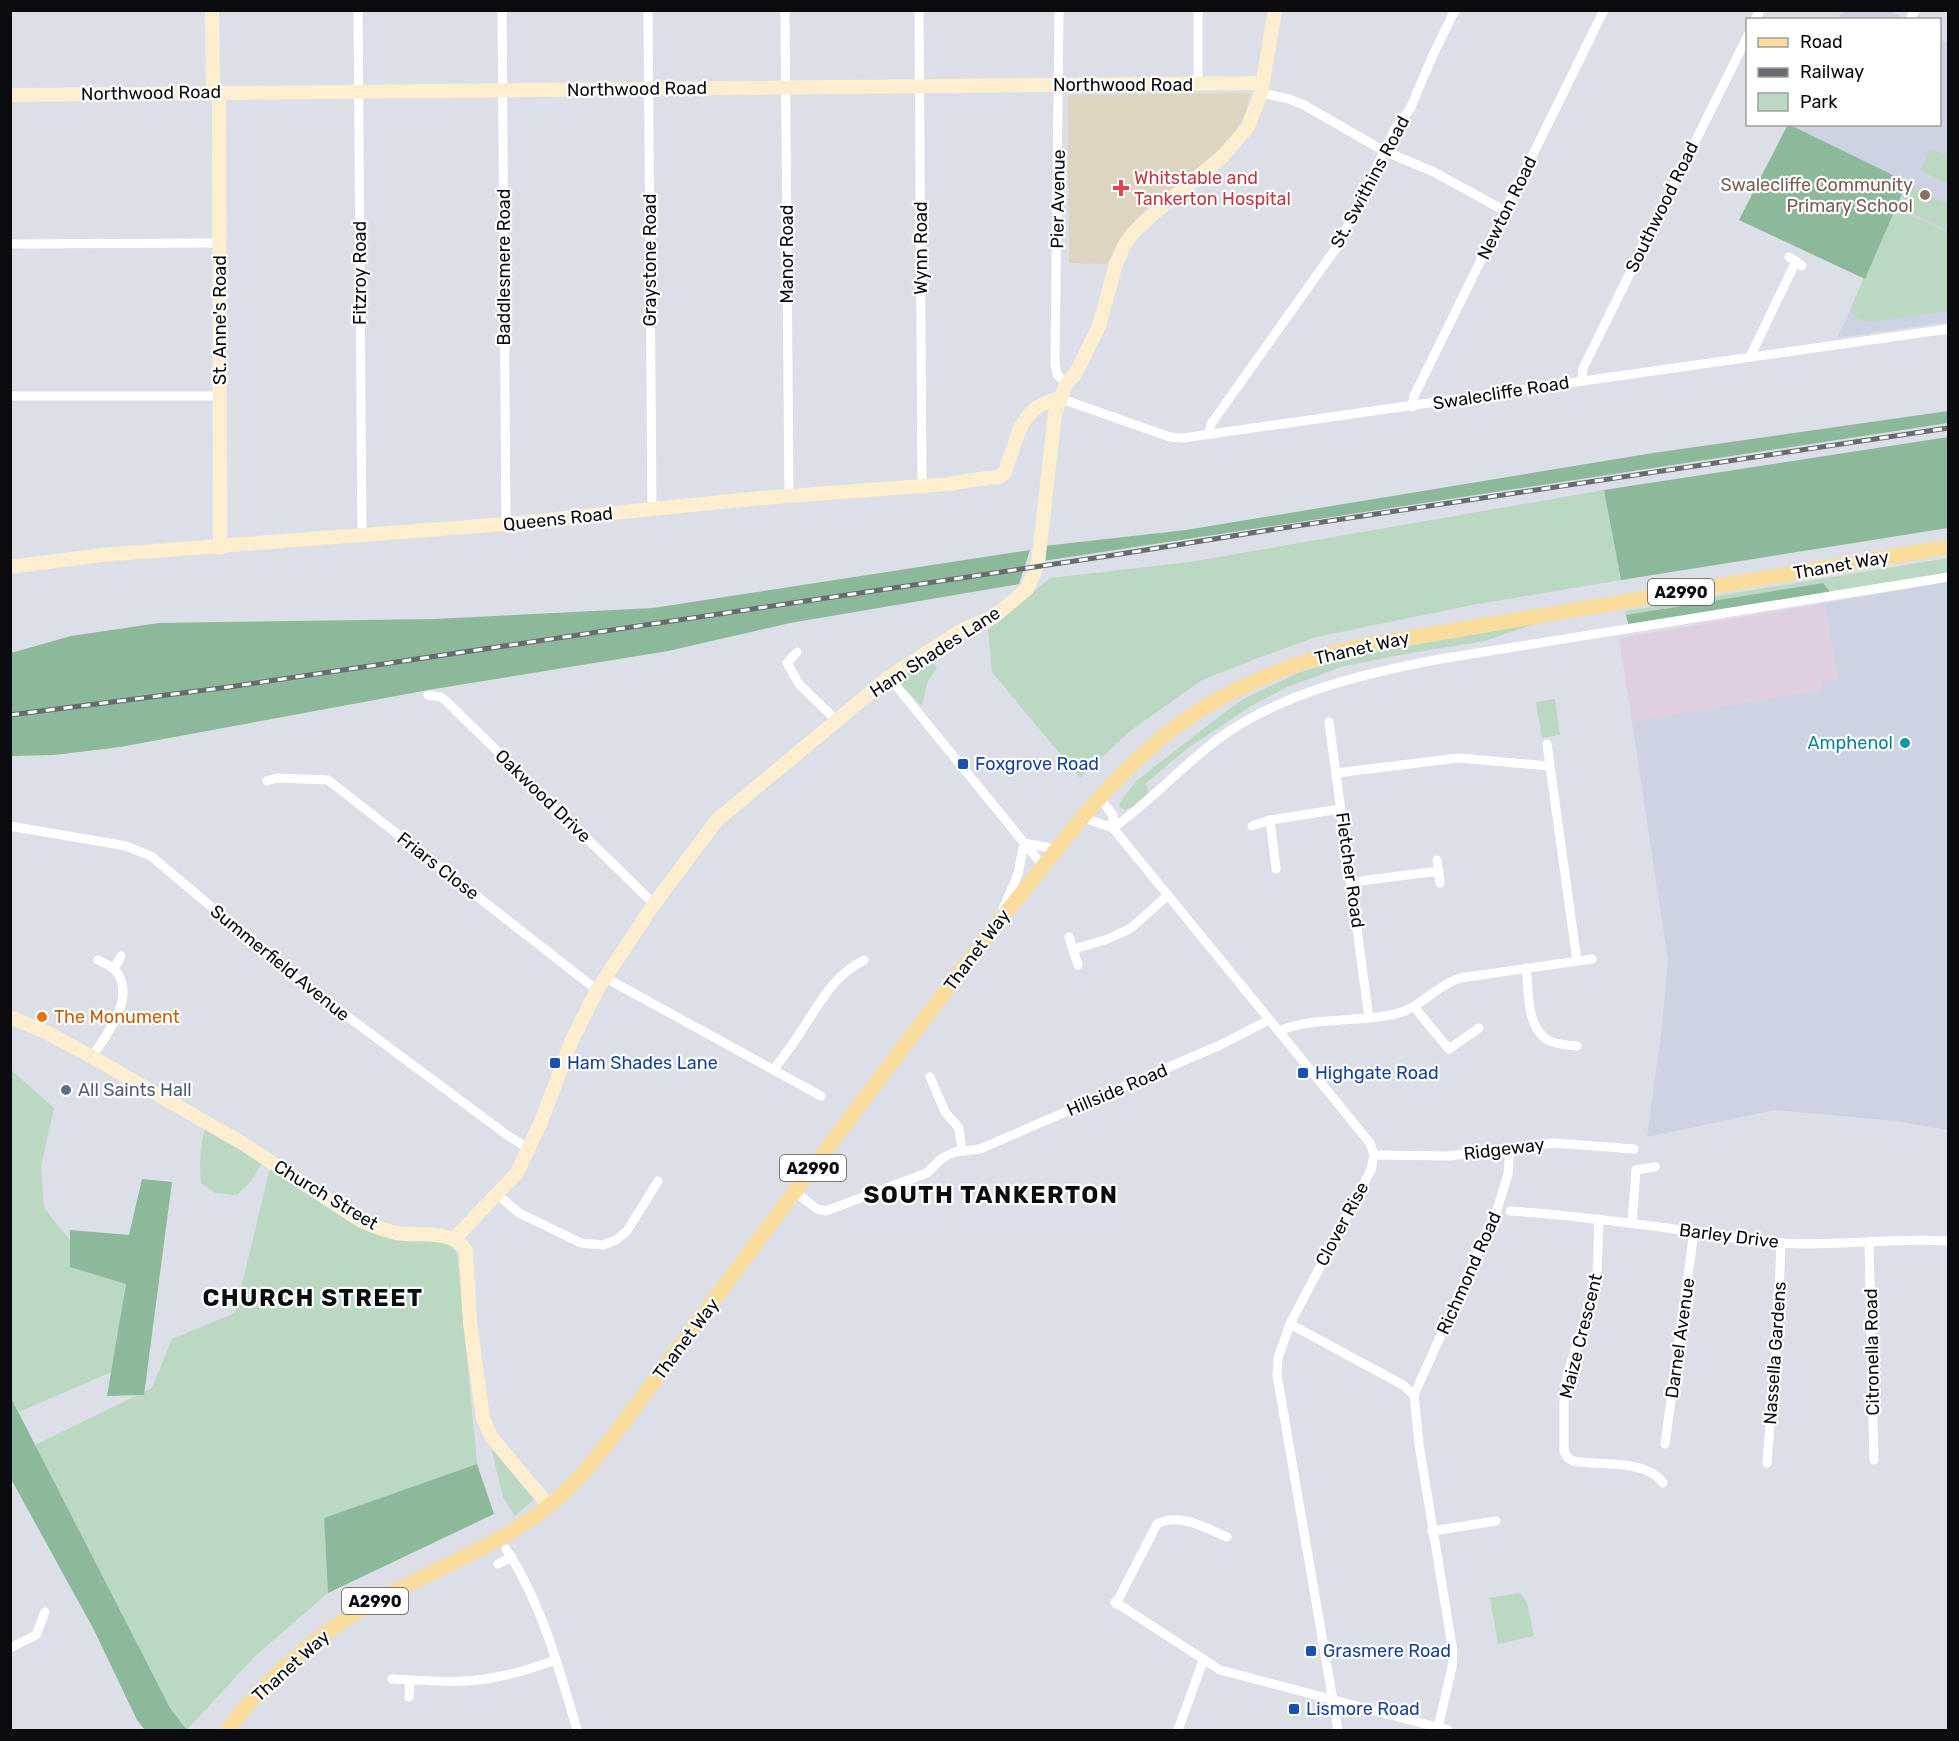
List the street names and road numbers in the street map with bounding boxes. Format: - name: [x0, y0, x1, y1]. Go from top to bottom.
- street label: Northwood Road: [1053, 74, 1193, 96]
- street label: Northwood Road: [567, 77, 707, 101]
- street label: Northwood Road: [81, 81, 221, 105]
- street label: St. Swithins Road: [1326, 112, 1414, 252]
- street label: Southwood Road: [1621, 138, 1703, 276]
- street label: Pier Avenue: [1046, 149, 1070, 249]
- street label: Newton Road: [1473, 153, 1541, 263]
- street label: Baddlesmere Road: [493, 189, 515, 345]
- street label: Graystone Road: [639, 194, 661, 326]
- street label: Wynn Road: [910, 201, 932, 295]
- street label: Manor Road: [776, 205, 798, 303]
- street label: Fitzroy Road: [349, 221, 371, 325]
- street label: St. Anne's Road: [209, 255, 231, 385]
- street label: Swalecliffe Road: [1431, 371, 1571, 415]
- street label: Queens Road: [502, 502, 614, 536]
- street label: Thanet Way: [1791, 546, 1891, 584]
- road number: A2990: [1648, 579, 1714, 605]
- street label: Ham Shades Lane: [866, 602, 1004, 702]
- street label: Thanet Way: [1312, 626, 1412, 670]
- street label: Oakwood Drive: [491, 745, 595, 847]
- street label: Fletcher Road: [1331, 811, 1369, 929]
- street label: Friars Close: [393, 827, 483, 905]
- street label: Summerfield Avenue: [206, 900, 354, 1026]
- street label: Thanet Way: [939, 905, 1015, 995]
- street label: Hillside Road: [1063, 1059, 1171, 1121]
- street label: Ridgeway: [1462, 1133, 1546, 1165]
- street label: Church Street: [270, 1155, 382, 1235]
- road number: A2990: [780, 1155, 846, 1181]
- street label: Clover Rise: [1311, 1178, 1373, 1270]
- street label: Richmond Road: [1432, 1208, 1506, 1338]
- street label: Barley Drive: [1678, 1219, 1780, 1253]
- street label: Maize Crescent: [1555, 1271, 1607, 1401]
- street label: Darnel Avenue: [1661, 1276, 1699, 1400]
- street label: Nassella Gardens: [1759, 1281, 1791, 1425]
- street label: Citronella Road: [1860, 1288, 1884, 1416]
- street label: Thanet Way: [648, 1294, 724, 1384]
- road number: A2990: [342, 1588, 408, 1614]
- street label: Thanet Way: [248, 1625, 334, 1707]

